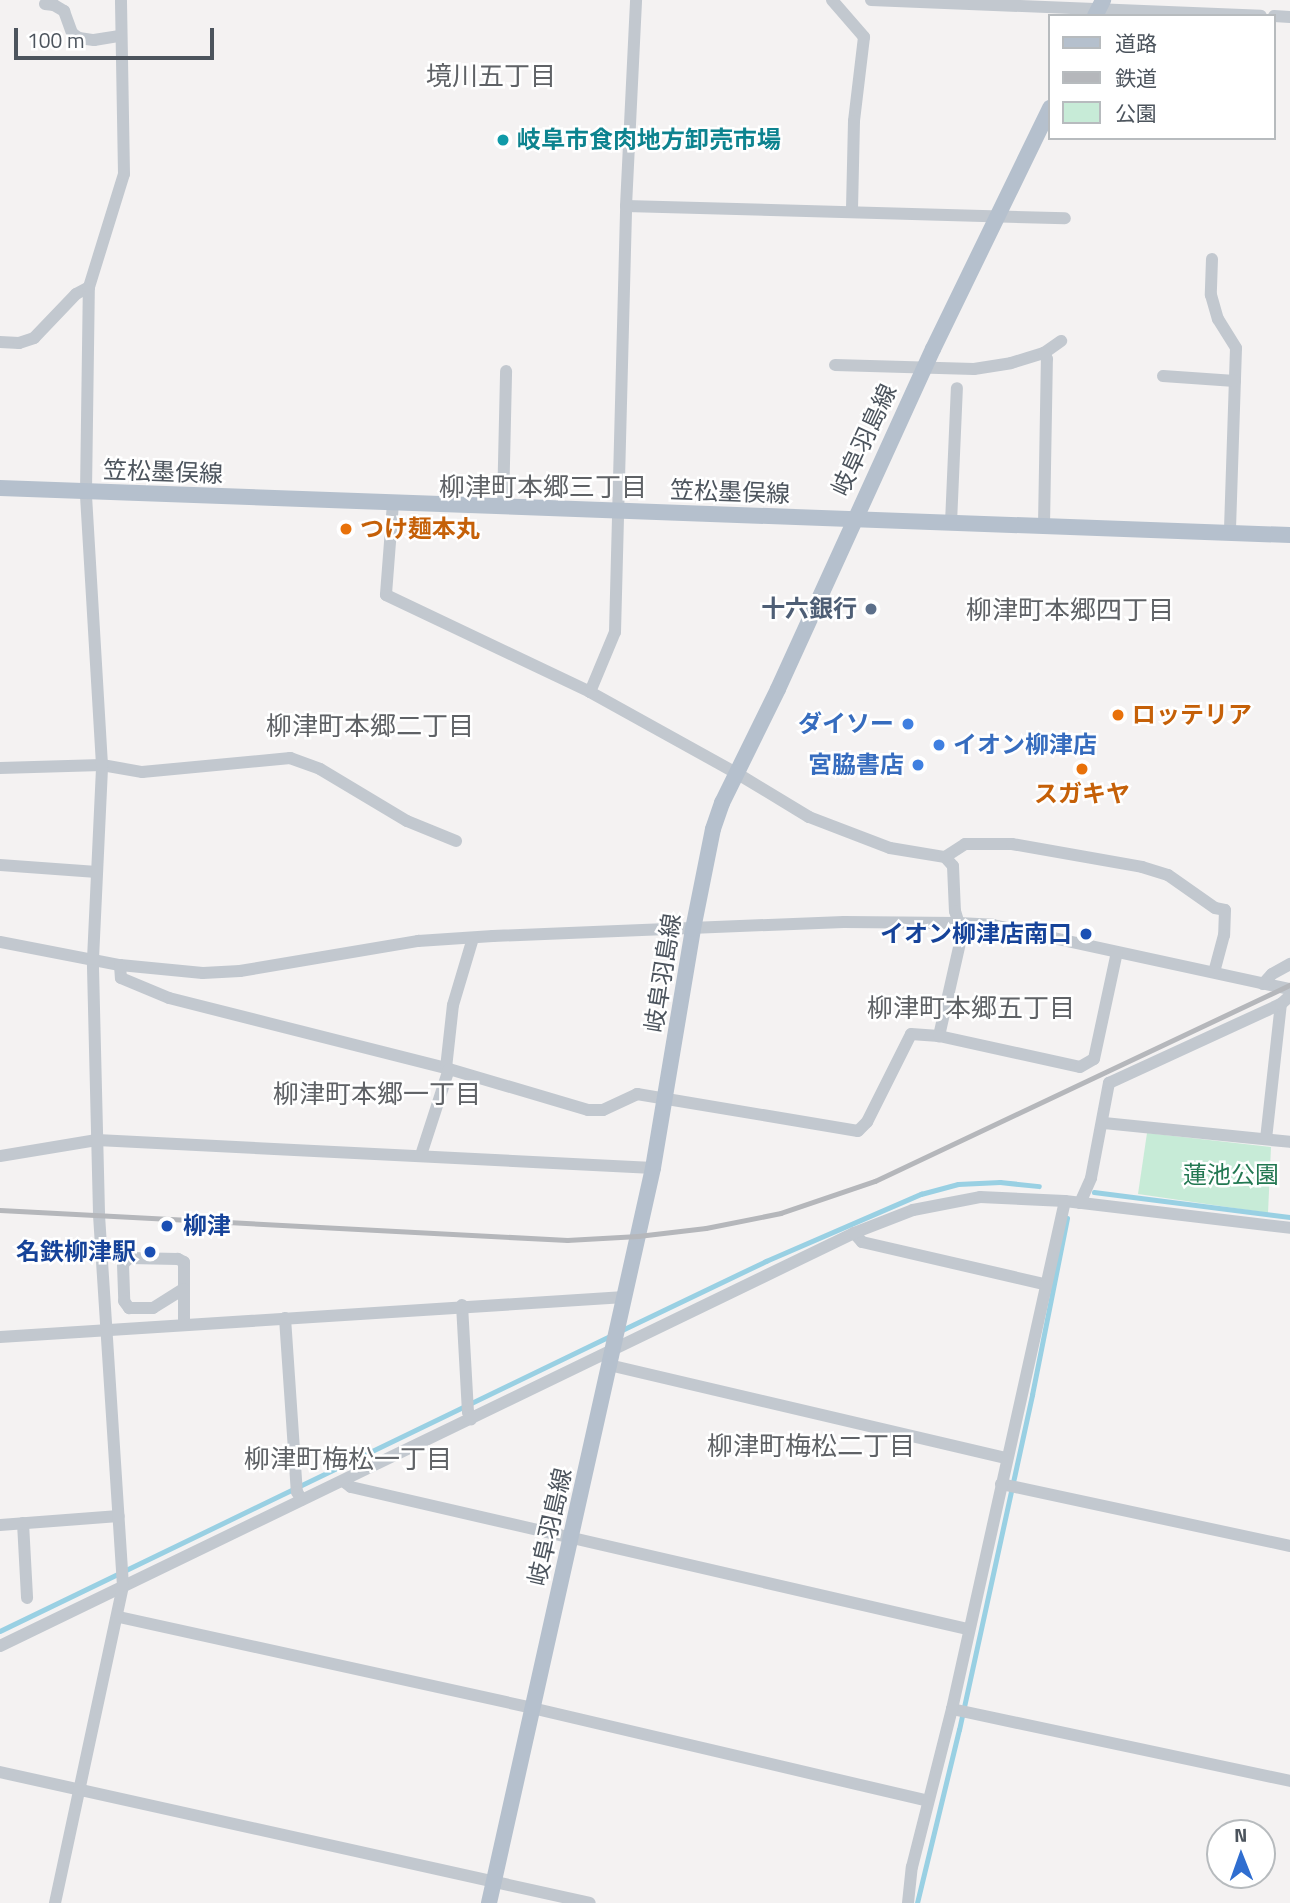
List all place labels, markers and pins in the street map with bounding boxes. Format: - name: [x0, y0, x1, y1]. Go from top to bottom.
- place label: 岐阜市食肉地方卸売市場: [517, 126, 781, 154]
- marker: 岐阜市食肉地方卸売市場: [495, 132, 511, 148]
- place label: つけ麺本丸: [360, 515, 480, 543]
- marker: つけ麺本丸: [338, 521, 354, 537]
- place label: 十六銀行: [761, 595, 857, 623]
- marker: 十六銀行: [863, 601, 879, 617]
- place label: ロッテリア: [1132, 701, 1252, 729]
- marker: ロッテリア: [1110, 707, 1126, 723]
- place label: ダイソー: [798, 710, 894, 738]
- marker: ダイソー: [900, 716, 916, 732]
- place label: イオン柳津店: [953, 731, 1097, 759]
- marker: イオン柳津店: [931, 737, 947, 753]
- place label: 宮脇書店: [808, 751, 904, 779]
- marker: 宮脇書店: [910, 757, 926, 773]
- marker: スガキヤ: [1074, 761, 1090, 777]
- place label: スガキヤ: [1034, 780, 1130, 808]
- place label: イオン柳津店南口: [880, 920, 1072, 948]
- marker: イオン柳津店南口: [1078, 926, 1094, 942]
- place label: 柳津: [183, 1212, 231, 1240]
- marker: 柳津: [157, 1216, 177, 1236]
- place label: 名鉄柳津駅: [16, 1238, 136, 1266]
- marker: 名鉄柳津駅: [142, 1244, 158, 1260]

